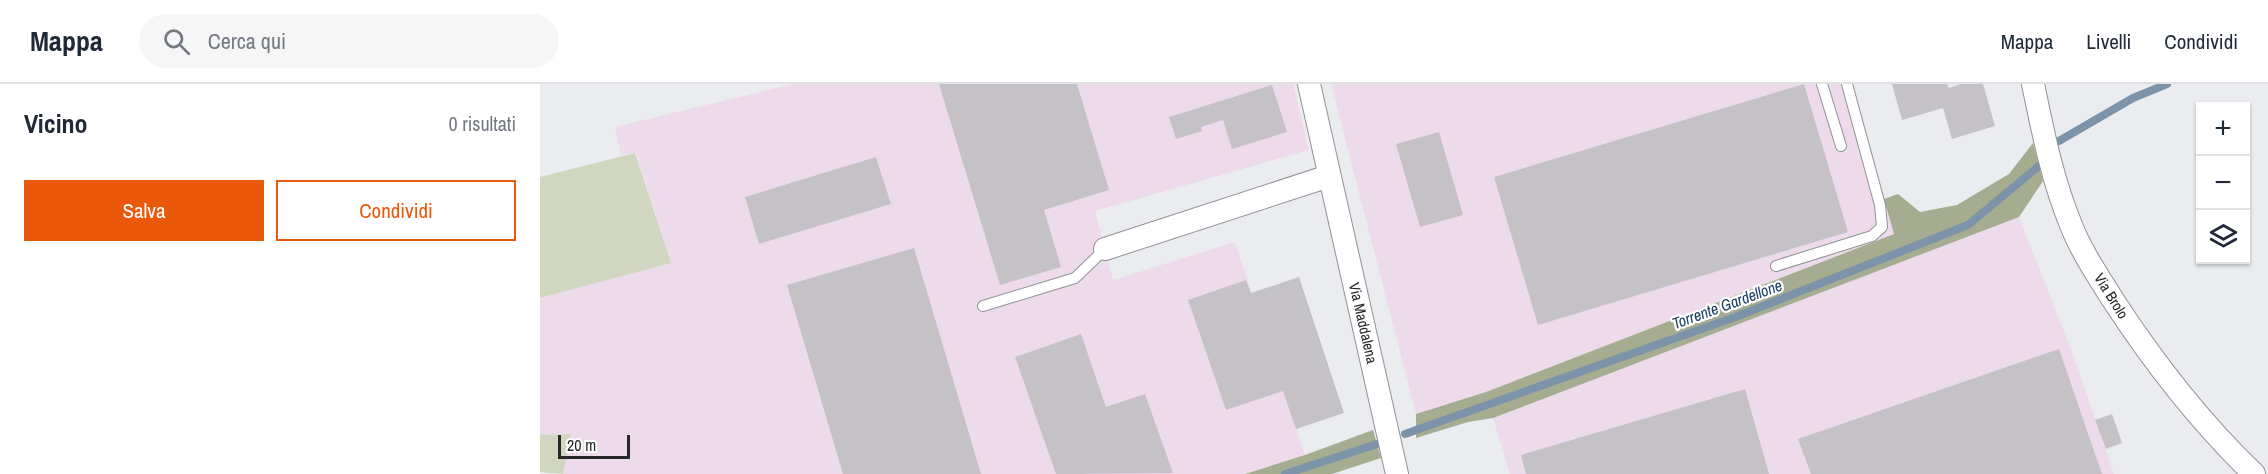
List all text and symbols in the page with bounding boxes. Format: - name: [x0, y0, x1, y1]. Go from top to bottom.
- search box: [139, 14, 559, 68]
- text: Mappa: [30, 22, 103, 60]
- icon: search: [160, 25, 193, 58]
- text: Cerca qui: [208, 26, 286, 56]
- text: Mappa: [2001, 27, 2053, 56]
- text: Livelli: [2086, 27, 2131, 56]
- text: Condividi: [2164, 27, 2238, 56]
- map controls: [2196, 102, 2250, 264]
- button: +: [2196, 102, 2250, 156]
- text: Vicino: [24, 106, 88, 141]
- text: 0 risultati: [449, 110, 516, 137]
- button: −: [2196, 156, 2250, 210]
- button: Salva: [24, 180, 264, 241]
- button: Condividi: [276, 180, 516, 241]
- button: layers: [2196, 210, 2250, 264]
- street label: Via Brolo: [2089, 269, 2134, 323]
- water label: Torrente Gardellone: [1669, 274, 1785, 334]
- street label: Via Maddalena: [1344, 280, 1383, 366]
- scale bar: [558, 432, 630, 460]
- text: 20 m: [567, 434, 596, 456]

